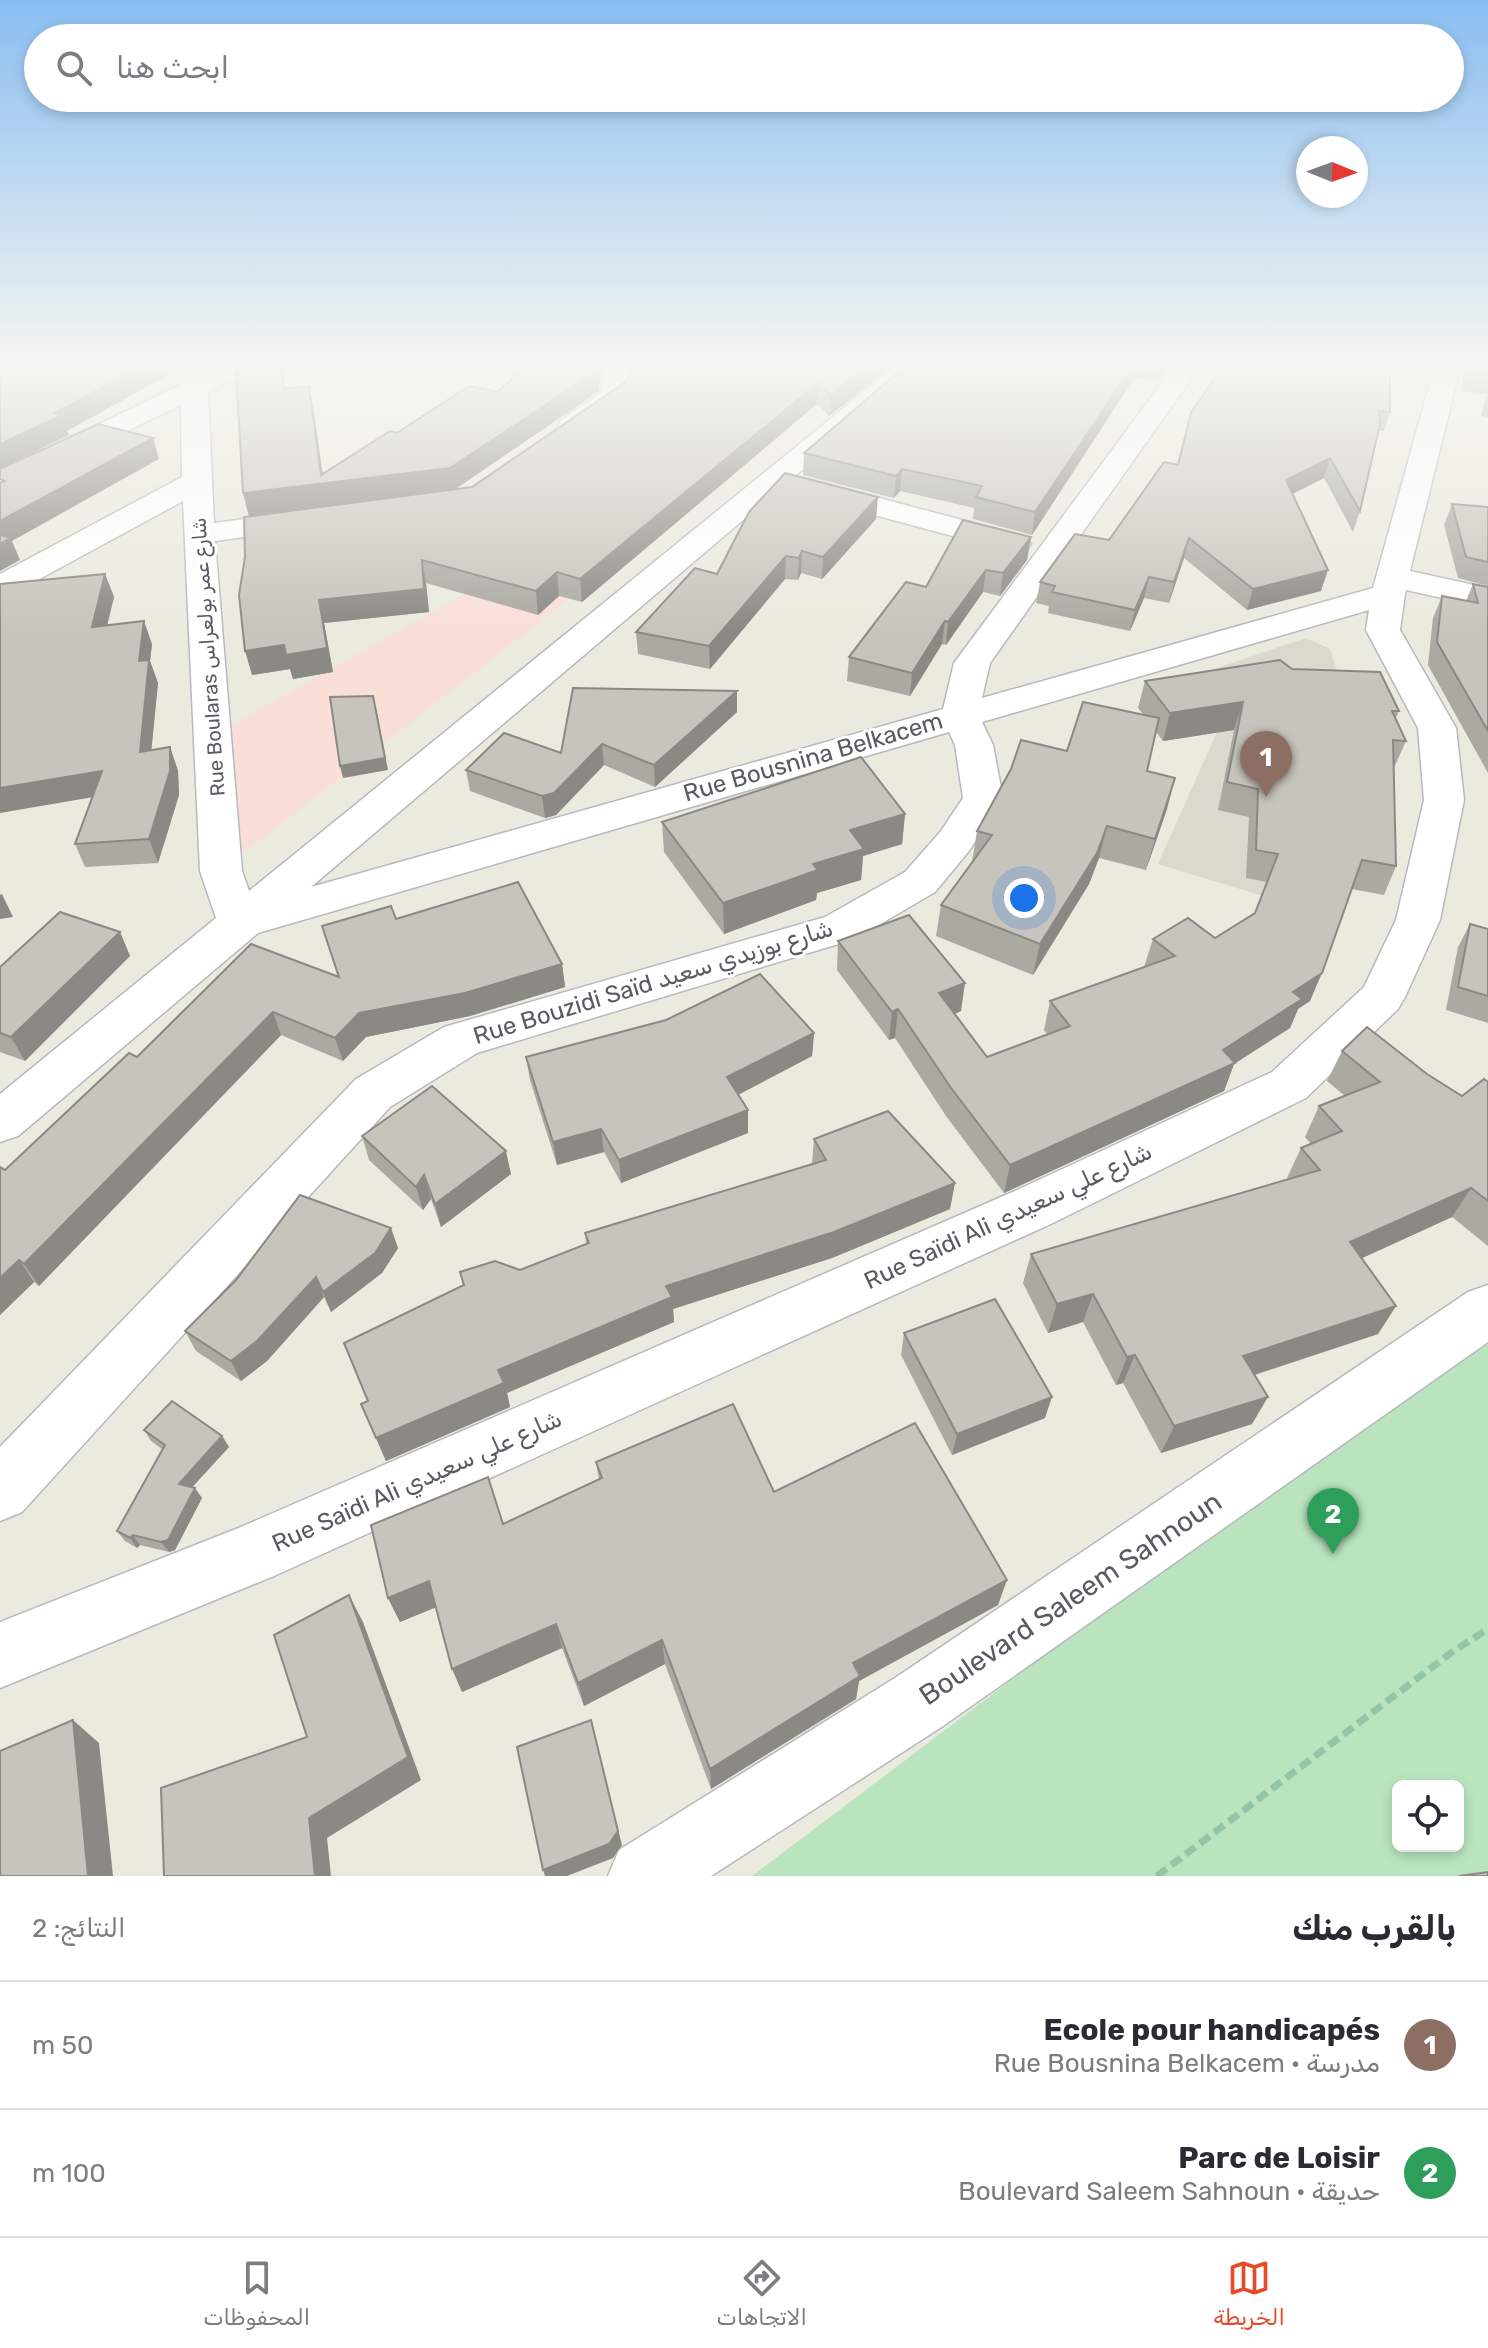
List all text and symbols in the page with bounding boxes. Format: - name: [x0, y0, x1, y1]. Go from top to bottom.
- search box: [24, 24, 1464, 112]
- icon: search: [52, 46, 96, 90]
- text: ابحث هنا: [116, 50, 229, 86]
- north arrow: [1296, 136, 1368, 208]
- street label: Rue Boularas شارع عمر بولعراس: [186, 517, 232, 797]
- street label: Rue Bousnina Belkacem: [680, 707, 946, 807]
- pin: 1: [1240, 731, 1292, 797]
- your location: [1004, 878, 1044, 918]
- street label: Rue Bouzidi Saïd شارع بوزيدي سعيد: [470, 914, 837, 1053]
- street label: Rue Saïdi Ali شارع علي سعيدي: [860, 1137, 1158, 1299]
- street label: Rue Saïdi Ali شارع علي سعيدي: [268, 1404, 568, 1561]
- street label: Boulevard Saleem Sahnoun: [913, 1485, 1228, 1712]
- pin: 2: [1307, 1488, 1359, 1554]
- map controls: [1392, 1780, 1464, 1852]
- button: locate: [1392, 1780, 1464, 1852]
- text: بالقرب منك: [1292, 1908, 1456, 1949]
- text: النتائج: 2: [32, 1913, 126, 1944]
- text: Ecole pour handicapés: [1043, 2012, 1380, 2048]
- text: 50 m: [32, 2030, 93, 2061]
- text: 1: [1424, 2030, 1436, 2061]
- text: مدرسة · Rue Bousnina Belkacem: [994, 2048, 1380, 2079]
- text: Parc de Loisir: [1178, 2140, 1380, 2176]
- text: 100 m: [32, 2158, 106, 2189]
- text: 2: [1422, 2158, 1438, 2189]
- text: حديقة · Boulevard Saleem Sahnoun: [958, 2176, 1380, 2207]
- tab: المحفوظات: [203, 2256, 310, 2331]
- tab: الاتجاهات: [717, 2256, 807, 2331]
- tab: الخريطة: [1213, 2256, 1285, 2331]

